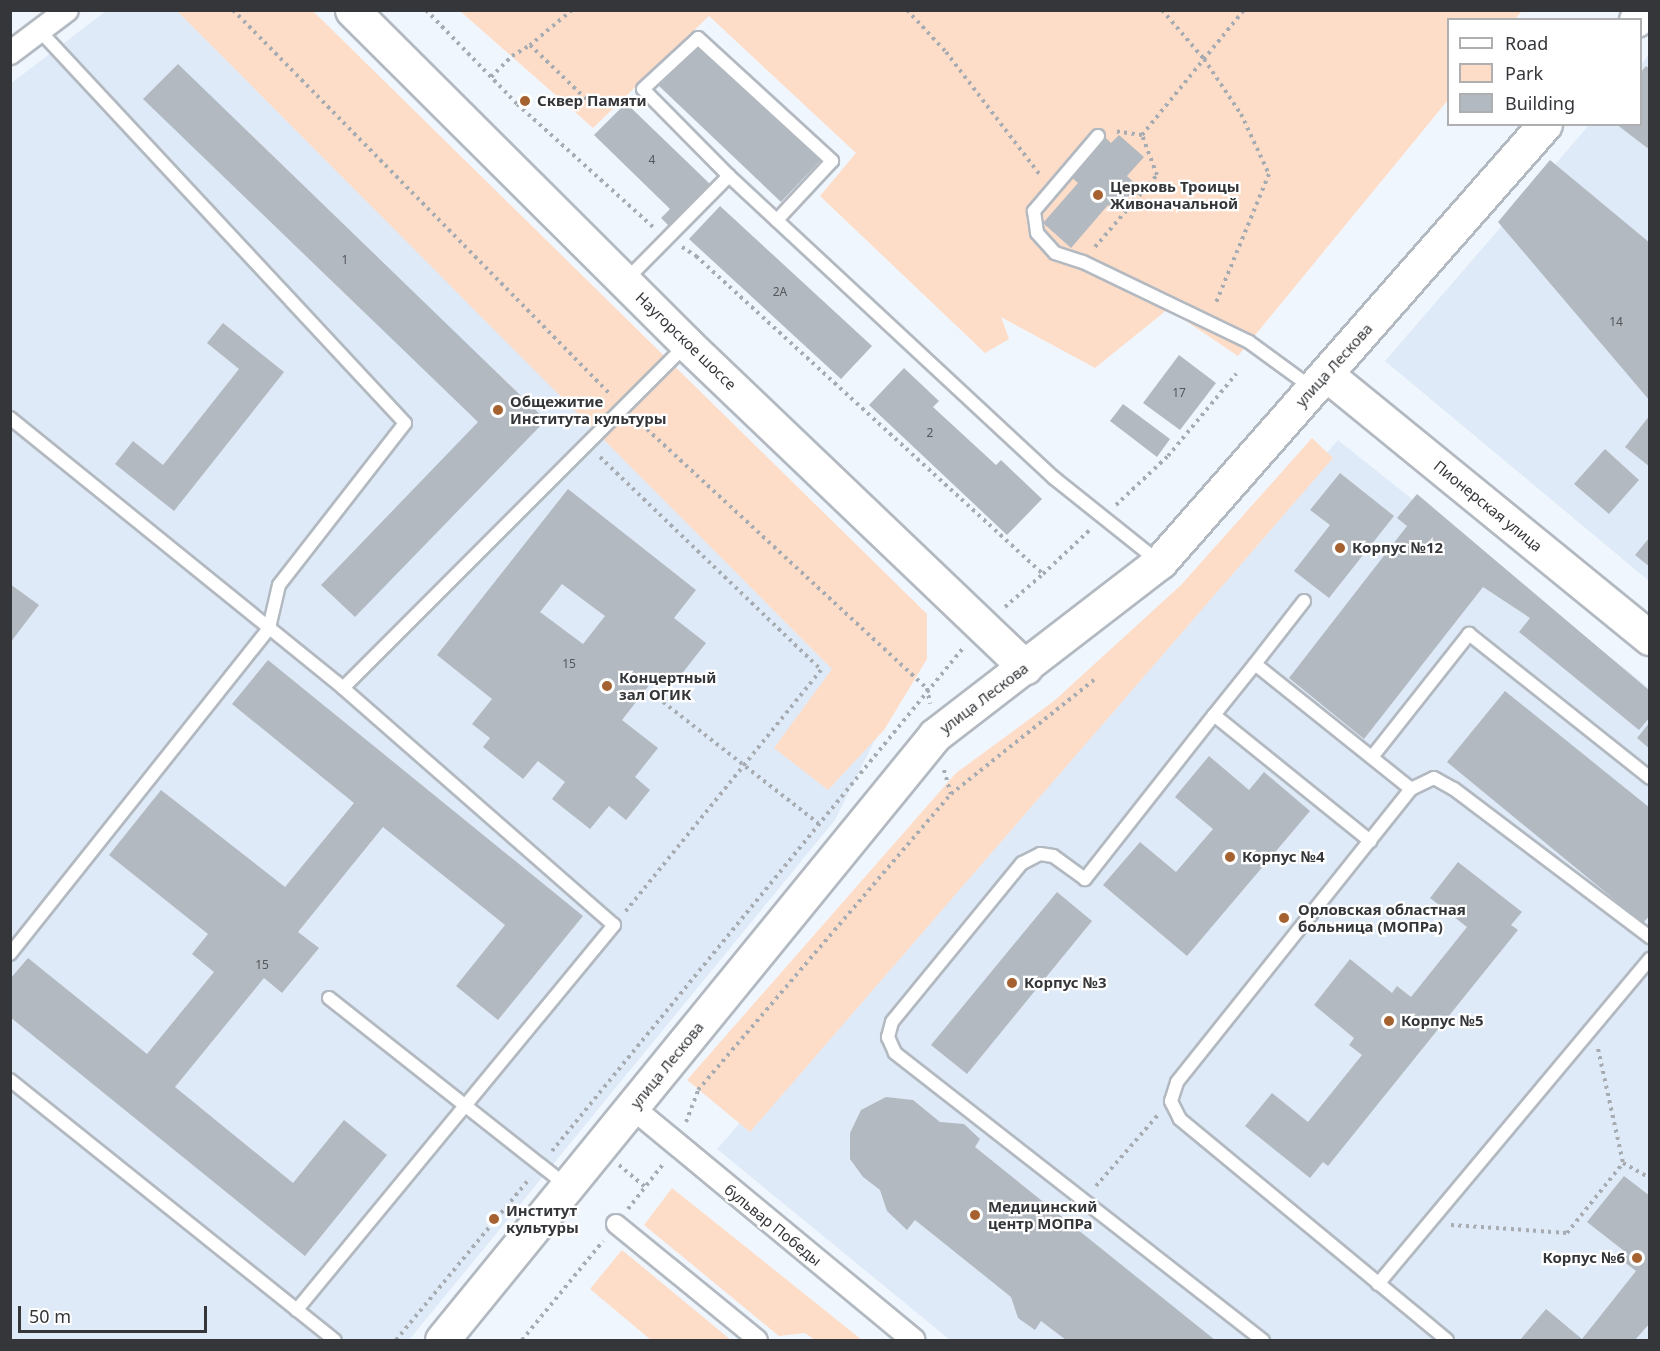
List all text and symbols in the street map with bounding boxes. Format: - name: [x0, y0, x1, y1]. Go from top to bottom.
- legend: [1447, 18, 1642, 126]
- text: Road: [1505, 31, 1548, 55]
- text: Park: [1505, 61, 1543, 85]
- text: Building: [1505, 91, 1575, 115]
- place label: Сквер Памяти: [537, 92, 647, 110]
- marker: Сквер Памяти: [518, 94, 532, 108]
- house number: 4: [649, 153, 655, 167]
- place label: Церковь Троицы Живоначальной: [1110, 177, 1240, 212]
- marker: Церковь Троицы Живоначальной: [1091, 188, 1105, 202]
- house number: 1: [342, 253, 348, 267]
- house number: 2А: [773, 285, 787, 299]
- street label: Наугорское шоссе: [632, 288, 740, 394]
- house number: 14: [1609, 315, 1623, 329]
- street label: улица Лескова: [1292, 320, 1376, 410]
- house number: 17: [1172, 386, 1186, 400]
- place label: Общежитие Института культуры: [510, 392, 667, 427]
- marker: Общежитие Института культуры: [491, 403, 505, 417]
- house number: 2: [927, 426, 933, 440]
- street label: Пионерская улица: [1430, 457, 1546, 555]
- place label: Корпус №12: [1352, 539, 1443, 557]
- marker: Корпус №12: [1333, 541, 1347, 555]
- house number: 15: [562, 657, 576, 671]
- street label: улица Лескова: [936, 659, 1032, 737]
- place label: Концертный зал ОГИК: [619, 668, 716, 703]
- marker: Концертный зал ОГИК: [600, 679, 614, 693]
- place label: Корпус №4: [1242, 848, 1325, 866]
- marker: Корпус №4: [1223, 850, 1237, 864]
- place label: Орловская областная больница (МОПРа): [1298, 900, 1466, 935]
- marker: Орловская областная больница (МОПРа): [1275, 909, 1293, 927]
- house number: 15: [255, 958, 269, 972]
- place label: Корпус №3: [1024, 974, 1107, 992]
- marker: Корпус №3: [1005, 976, 1019, 990]
- place label: Корпус №5: [1401, 1012, 1484, 1030]
- marker: Корпус №5: [1382, 1014, 1396, 1028]
- street label: улица Лескова: [627, 1018, 707, 1112]
- street label: бульвар Победы: [721, 1180, 825, 1270]
- place label: Медицинский центр МОПРа: [988, 1197, 1097, 1232]
- place label: Институт культуры: [506, 1201, 579, 1236]
- marker: Медицинский центр МОПРа: [966, 1206, 984, 1224]
- marker: Институт культуры: [487, 1212, 501, 1226]
- place label: Корпус №6: [1542, 1249, 1625, 1267]
- marker: Корпус №6: [1630, 1251, 1644, 1265]
- scale bar: [21, 1294, 210, 1332]
- text: 50 m: [29, 1304, 71, 1328]

